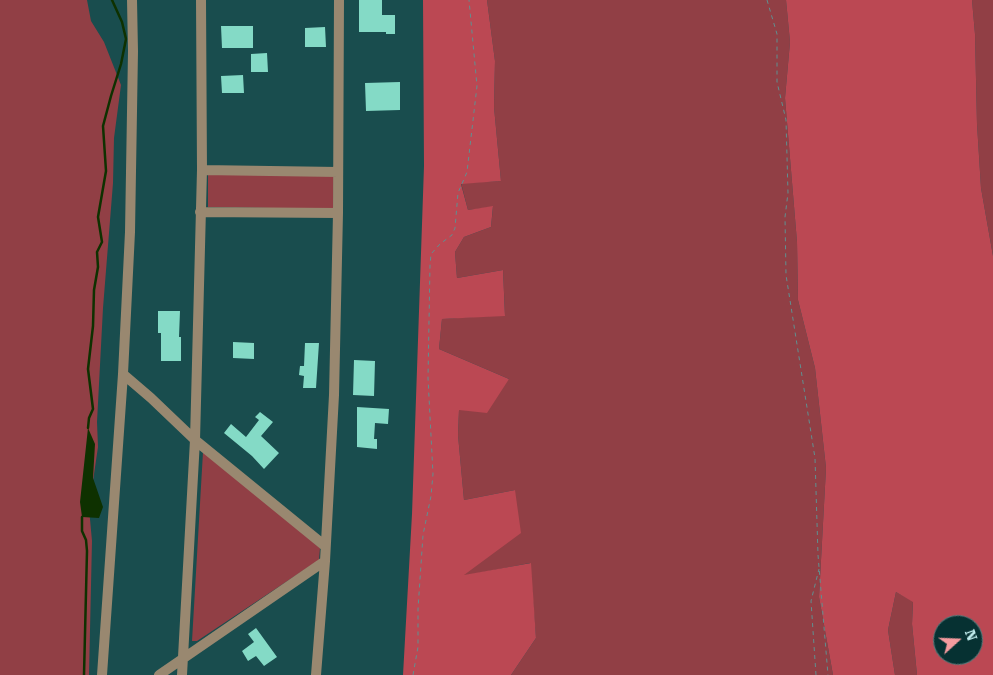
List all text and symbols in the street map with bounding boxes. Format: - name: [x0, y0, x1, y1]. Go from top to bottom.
- north arrow: [933, 615, 983, 665]
- text: N: [962, 627, 981, 643]

